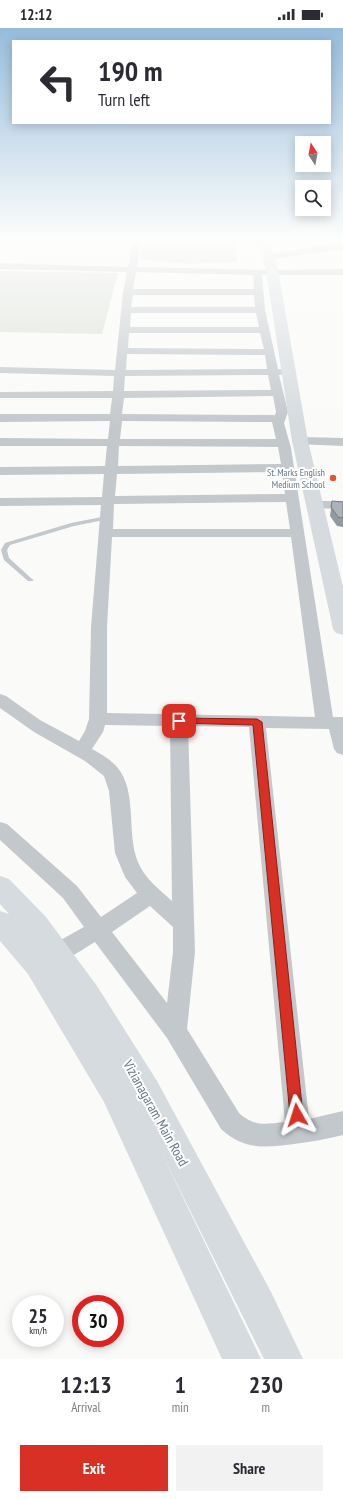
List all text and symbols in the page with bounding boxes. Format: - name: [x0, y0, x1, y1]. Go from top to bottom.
- text: 12:12: [20, 5, 52, 24]
- text: 190 m: [98, 52, 162, 89]
- icon: left: [32, 56, 84, 108]
- text: Turn left: [98, 88, 150, 111]
- north arrow: [295, 136, 331, 172]
- map controls: [295, 136, 331, 216]
- button: search: [295, 180, 331, 216]
- place label: St. Marks English Medium School: [267, 466, 326, 491]
- marker: St. Marks English Medium School: [328, 473, 338, 483]
- pin: [162, 704, 196, 738]
- icon: arrive: [168, 710, 190, 732]
- street label: Vizianagaram Main Road: [119, 1056, 193, 1169]
- position arrow: [276, 1094, 318, 1136]
- speed limit sign: 30: [72, 1295, 124, 1347]
- text: 25: [28, 1303, 48, 1329]
- text: km/h: [29, 1324, 47, 1337]
- text: 12:13: [60, 1369, 112, 1400]
- text: 1: [174, 1369, 186, 1400]
- text: 230: [249, 1369, 283, 1400]
- text: Arrival: [71, 1399, 101, 1416]
- text: min: [172, 1399, 189, 1416]
- text: m: [262, 1399, 270, 1416]
- button: Exit: [20, 1445, 168, 1491]
- button: Share: [176, 1445, 323, 1491]

